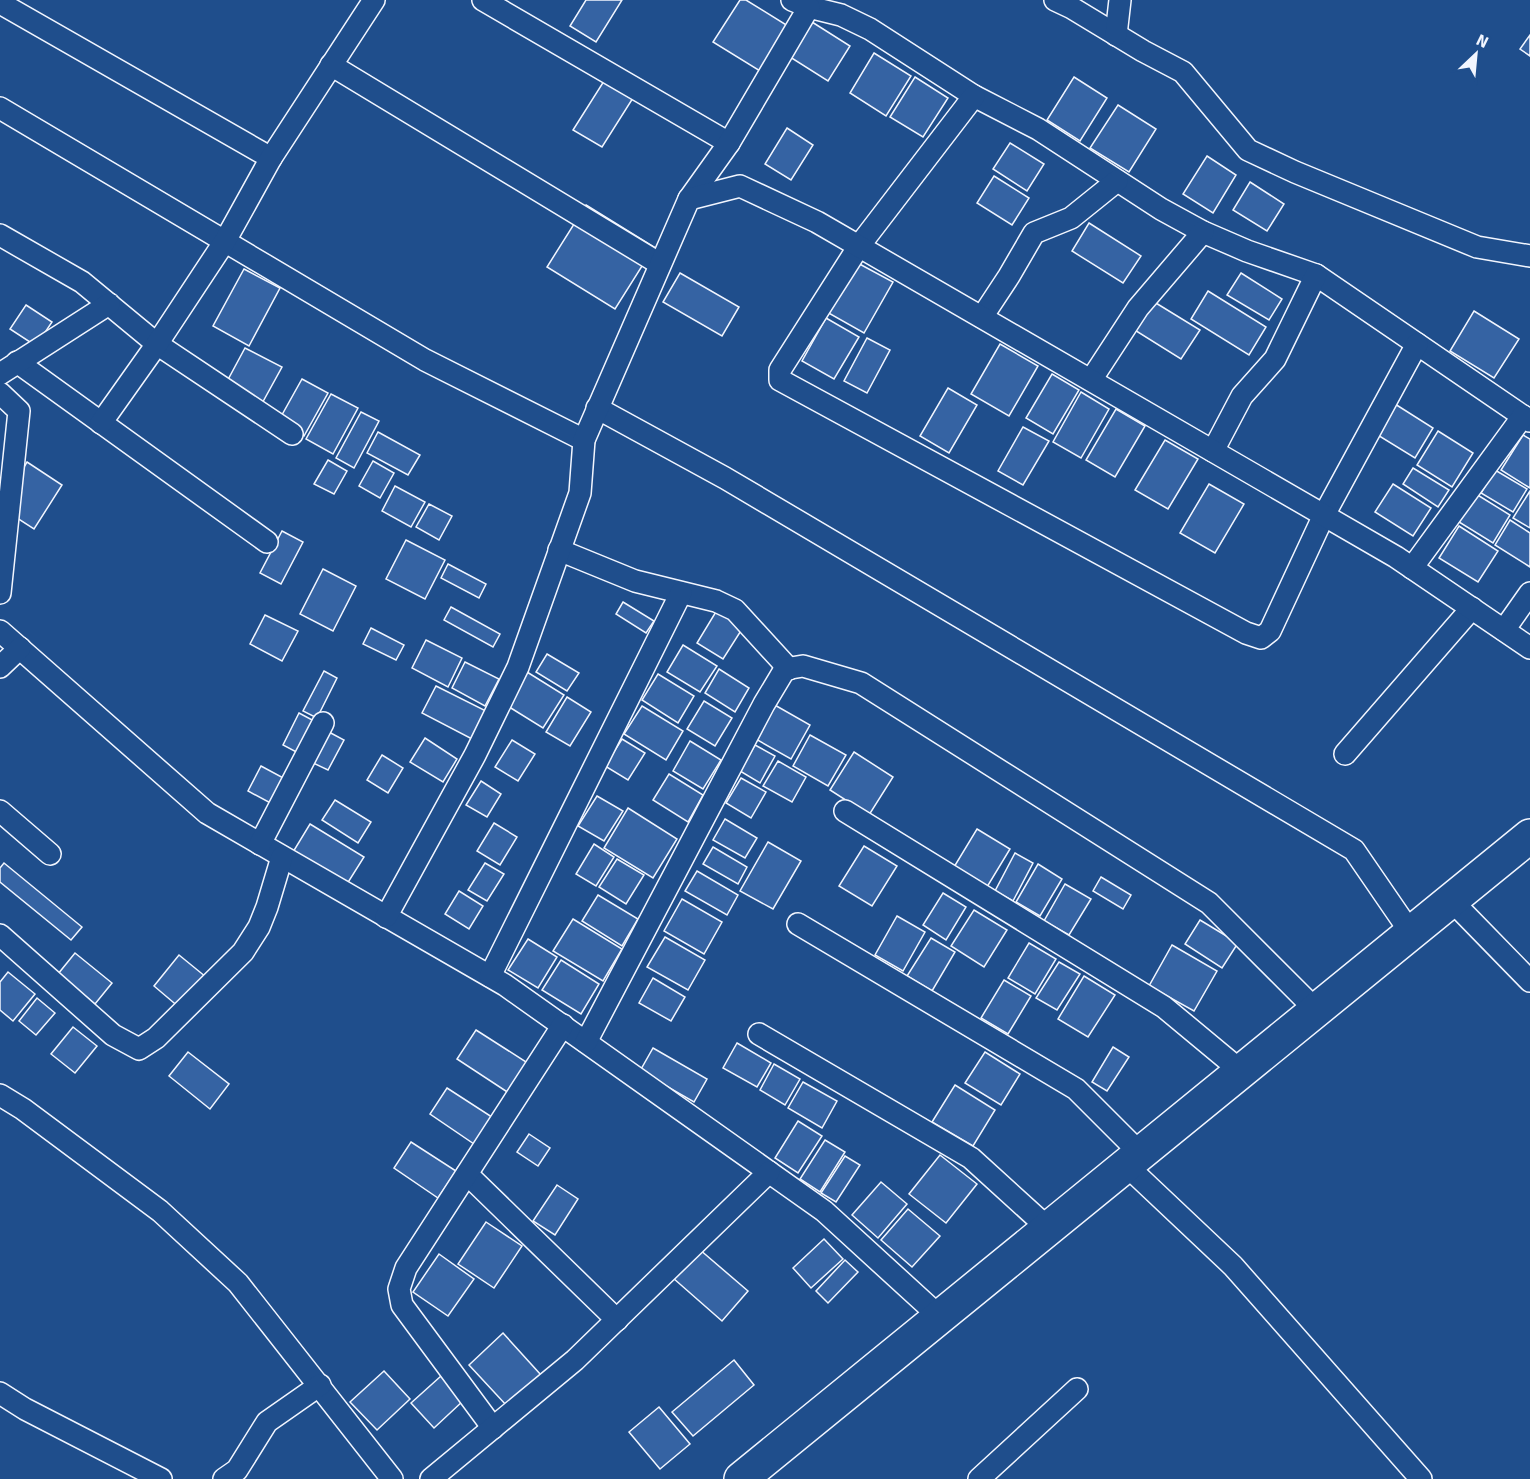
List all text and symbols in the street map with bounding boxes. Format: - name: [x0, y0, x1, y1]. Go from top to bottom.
- north arrow: [1446, 24, 1506, 84]
- text: N: [1473, 30, 1492, 53]

